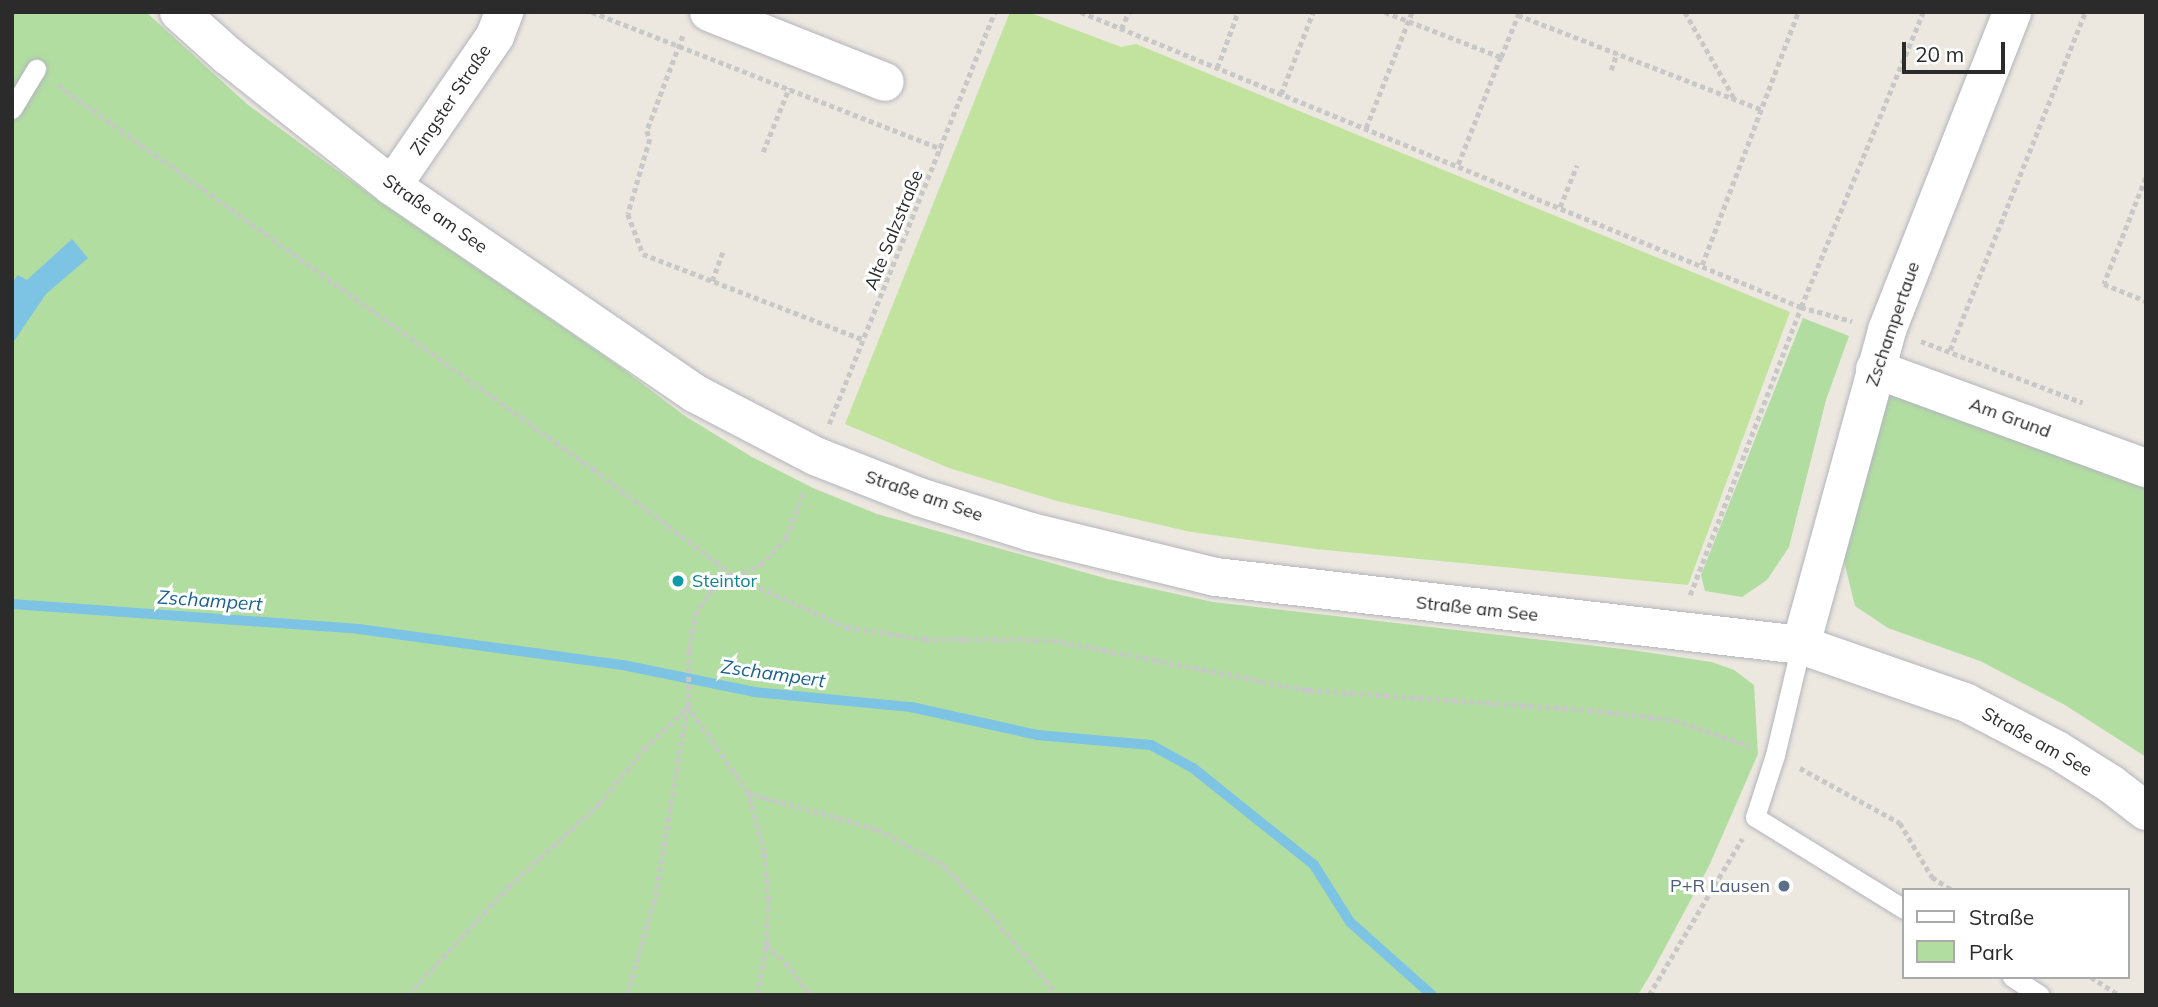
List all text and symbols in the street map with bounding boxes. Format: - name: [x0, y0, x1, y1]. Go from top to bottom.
- scale bar: [1906, 28, 2009, 72]
- street label: Zingster Straße: [406, 41, 496, 159]
- text: 20 m: [1915, 41, 1964, 67]
- street label: Alte Salzstraße: [860, 167, 928, 293]
- street label: Straße am See: [379, 170, 491, 258]
- street label: Zschampertaue: [1862, 259, 1924, 389]
- street label: Am Grund: [1966, 393, 2054, 443]
- street label: Straße am See: [862, 466, 986, 526]
- place label: Steintor: [692, 570, 757, 592]
- marker: Steintor: [670, 573, 686, 589]
- water label: Zschampert: [157, 586, 263, 616]
- street label: Straße am See: [1415, 592, 1539, 626]
- water label: Zschampert: [719, 655, 827, 693]
- street label: Straße am See: [1978, 703, 2096, 781]
- place label: P+R Lausen: [1670, 875, 1770, 897]
- marker: P+R Lausen: [1776, 878, 1792, 894]
- legend: [1902, 888, 2130, 979]
- text: Straße: [1969, 904, 2034, 930]
- text: Park: [1969, 939, 2013, 965]

